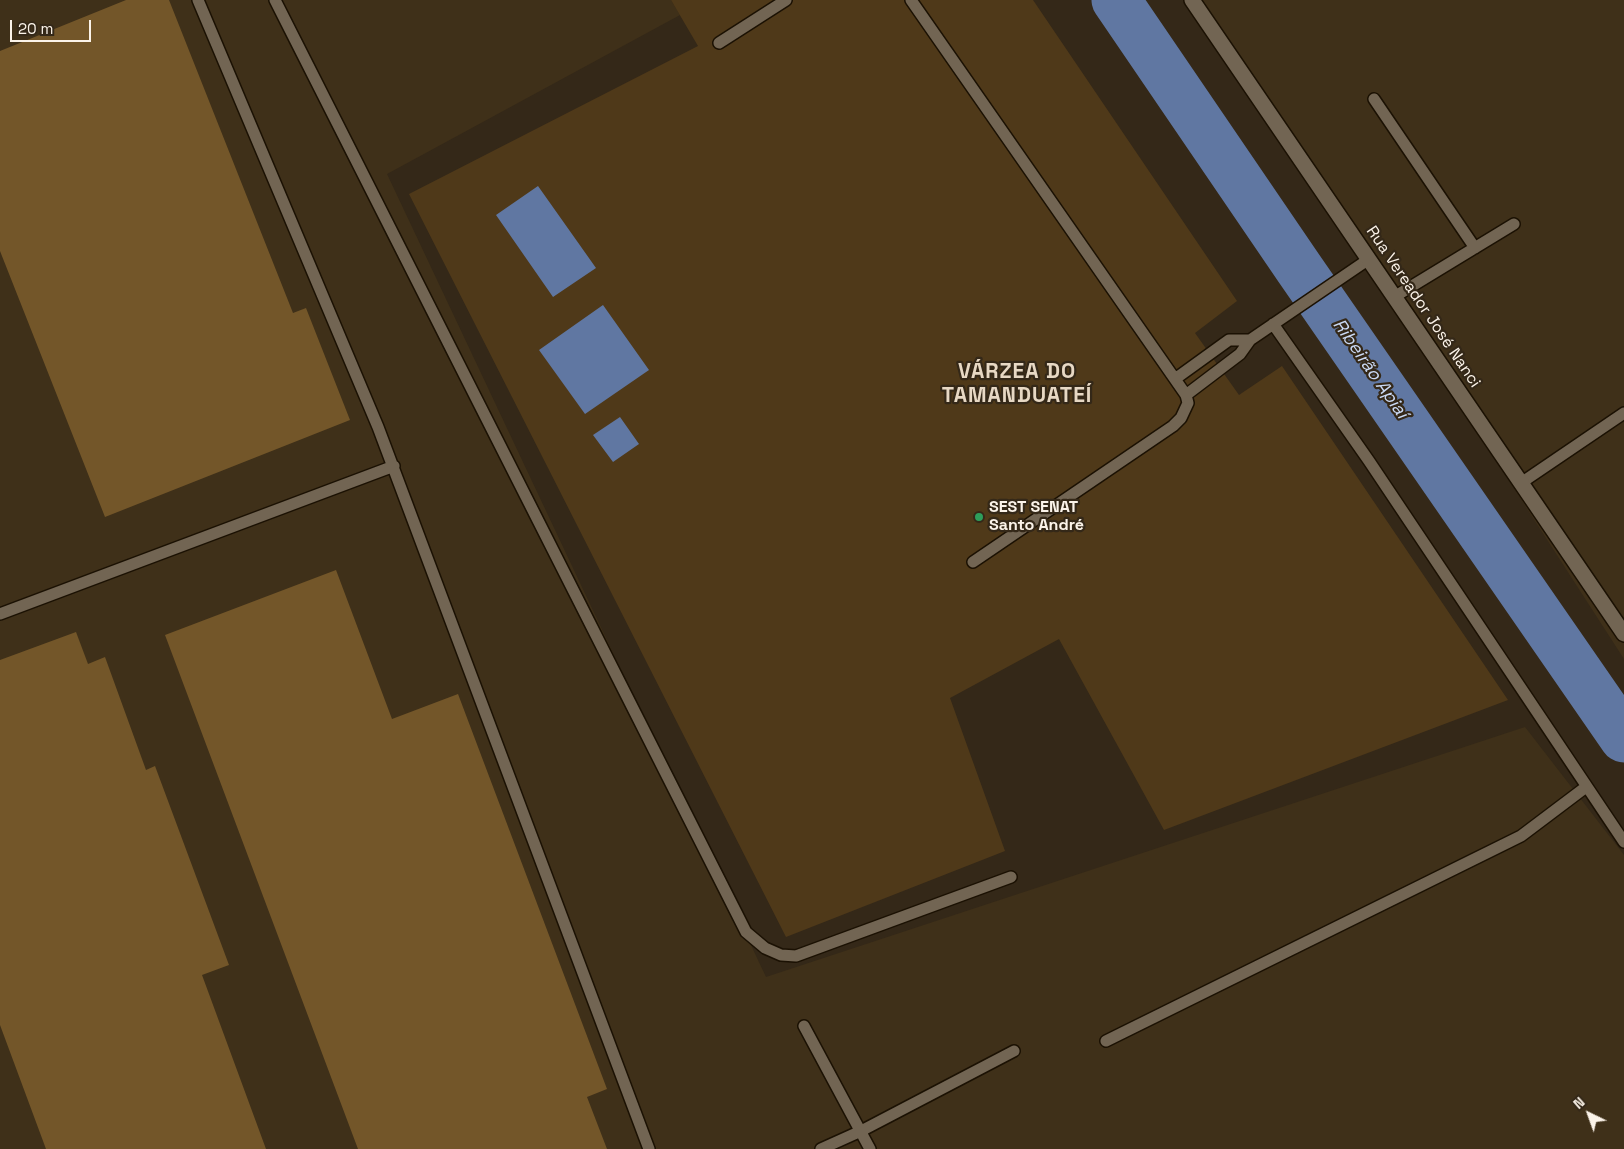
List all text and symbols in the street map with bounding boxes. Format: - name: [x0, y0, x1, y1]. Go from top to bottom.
- scale bar: [12, 10, 94, 42]
- text: 20 m: [18, 19, 53, 38]
- street label: Rua Vereador José Nanci: [1362, 223, 1484, 391]
- water label: Ribeirão Apiaí: [1328, 315, 1412, 423]
- district label: VÁRZEA DO TAMANDUATEÍ: [940, 359, 1094, 409]
- place label: SEST SENAT Santo André: [989, 498, 1084, 536]
- marker: SEST SENAT Santo André: [973, 511, 985, 523]
- north arrow: [1564, 1089, 1614, 1139]
- text: N: [1569, 1093, 1588, 1113]

